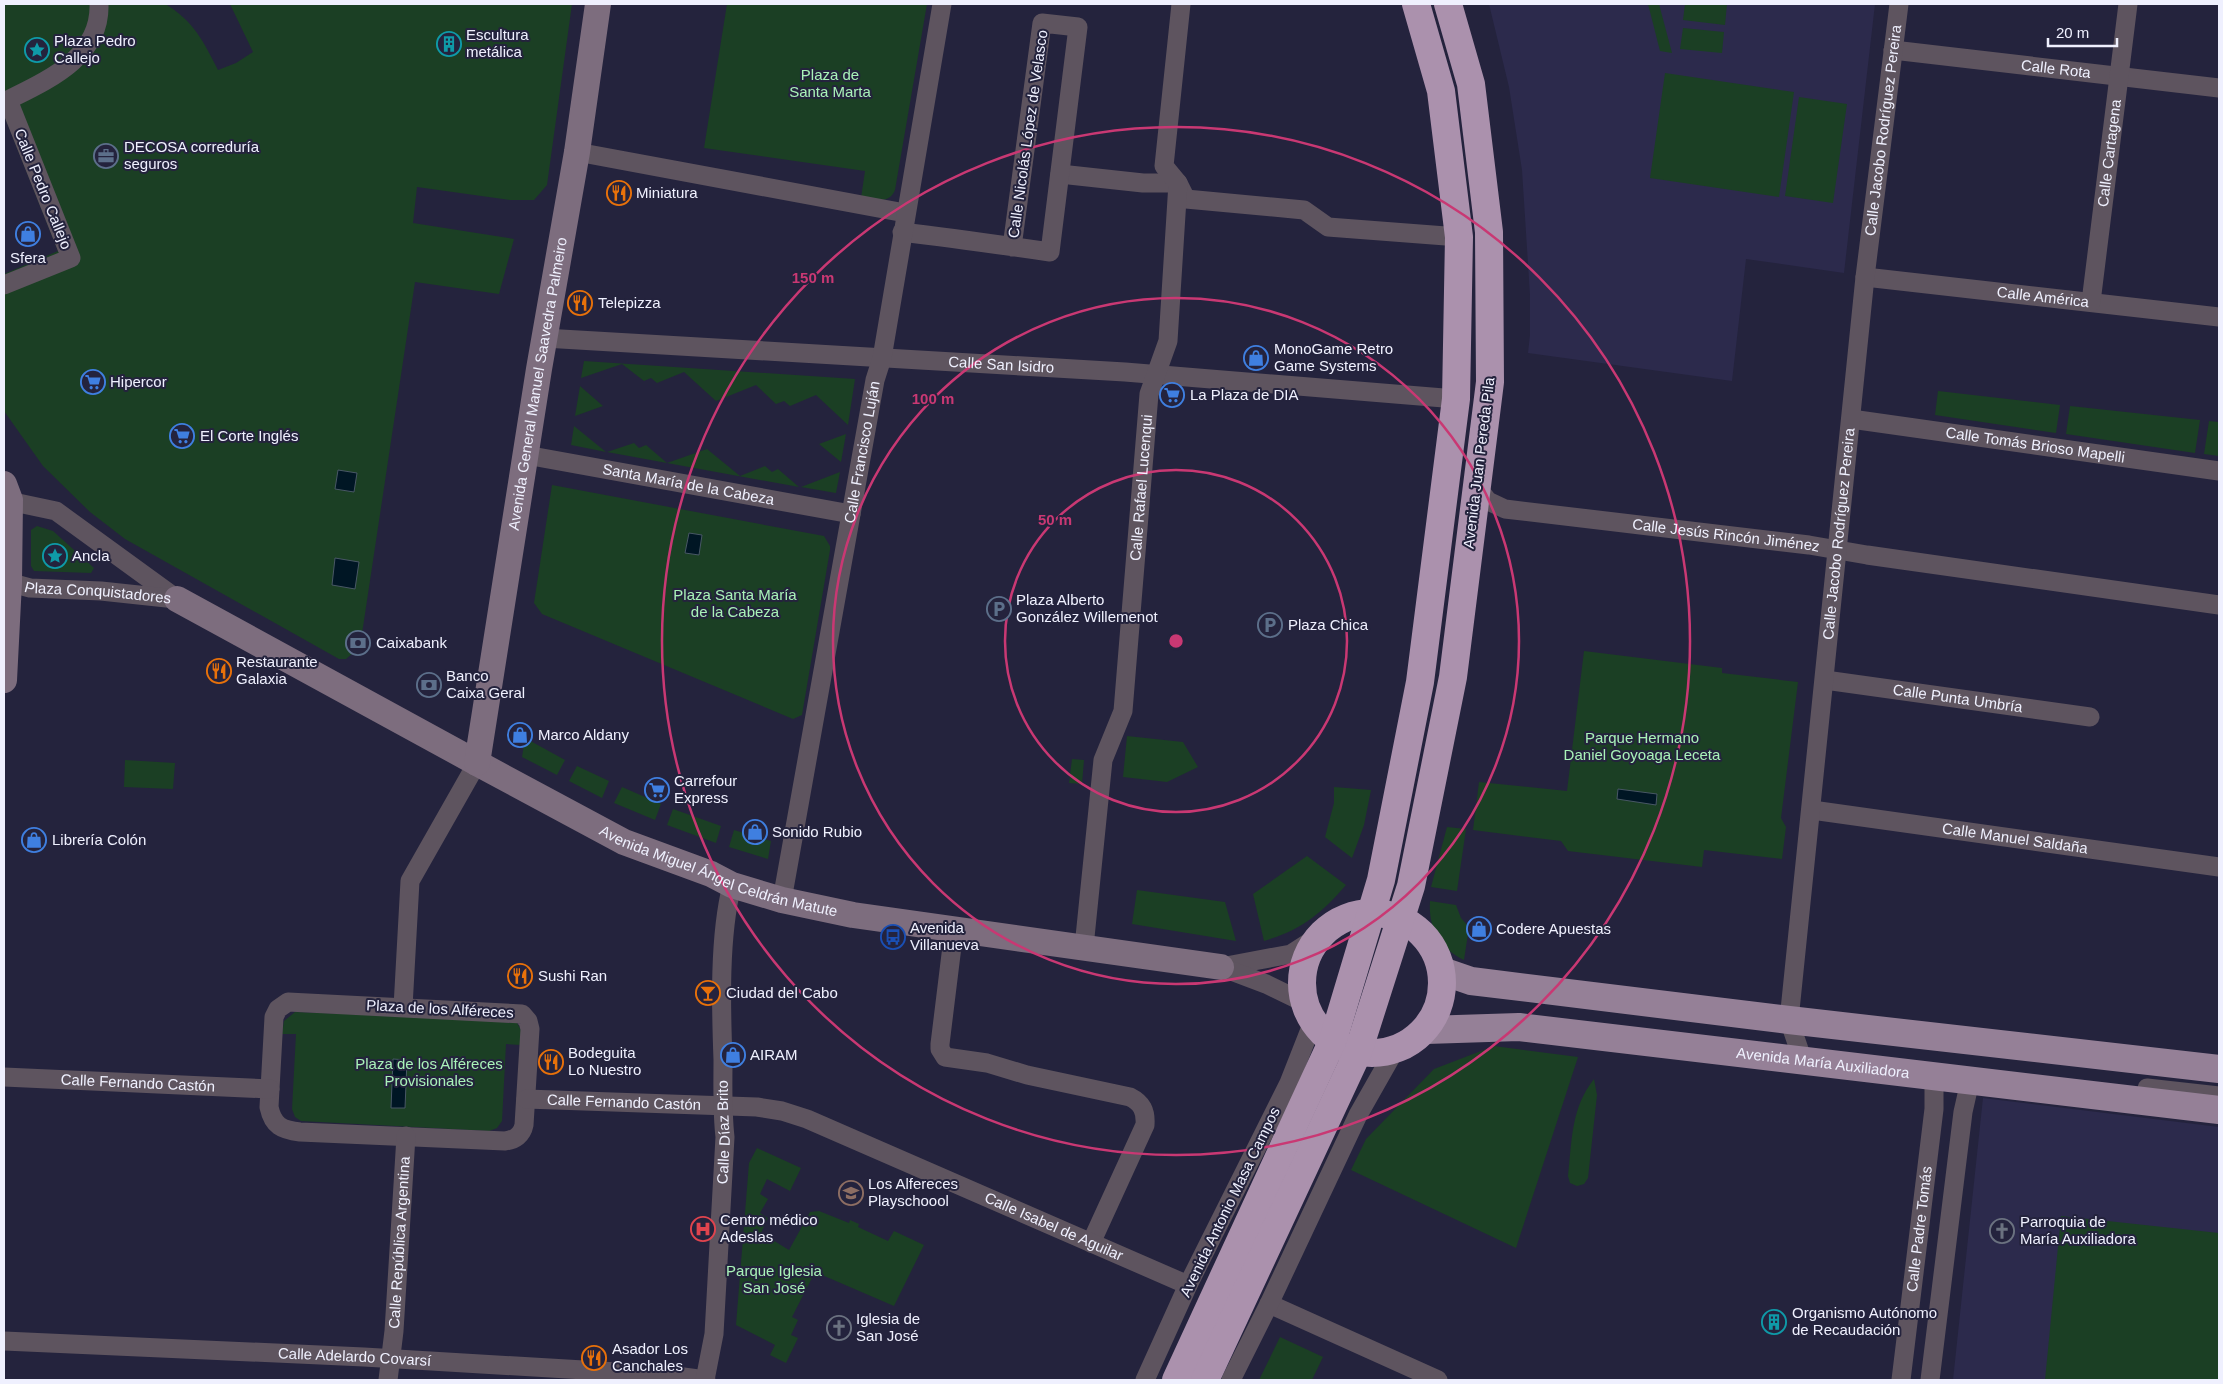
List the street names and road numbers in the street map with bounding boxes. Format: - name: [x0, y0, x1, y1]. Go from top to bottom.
- street label: Calle Jacobo Rodríguez Pereira: [1861, 23, 1904, 237]
- street label: Calle Nicolás López de Velasco: [1004, 29, 1051, 239]
- street label: Calle Rota: [2020, 56, 2092, 81]
- street label: Calle Cartagena: [2094, 98, 2124, 208]
- street label: Calle Pedro Callejo: [12, 126, 75, 252]
- street label: Avenida General Manuel Saavedra Palmeiro: [505, 236, 570, 531]
- street label: Calle América: [1996, 283, 2091, 310]
- street label: Calle San Isidro: [948, 353, 1055, 376]
- street label: Avenida Juan Pereda Pila: [1460, 376, 1498, 550]
- street label: Calle Francisco Luján: [841, 379, 883, 525]
- street label: Calle Rafael Lucenqui: [1126, 414, 1155, 561]
- street label: Calle Tomás Brioso Mapelli: [1945, 423, 2126, 466]
- street label: Calle Jacobo Rodríguez Pereira: [1819, 426, 1858, 640]
- street label: Santa María de la Cabeza: [601, 460, 776, 508]
- street label: Calle Jesús Rincón Jiménez: [1631, 515, 1821, 555]
- street label: Plaza Conquistadores: [23, 578, 172, 606]
- street label: Calle Punta Umbría: [1892, 681, 2024, 716]
- street label: Calle Manuel Saldaña: [1941, 819, 2090, 857]
- street label: Avenida Miguel Ángel Celdrán Matute: [597, 821, 839, 919]
- street label: Plaza de los Alféreces: [366, 996, 514, 1021]
- street label: Avenida María Auxiliadora: [1735, 1044, 1911, 1081]
- street label: Calle Fernando Castón: [60, 1071, 215, 1095]
- street label: Calle Díaz Brito: [713, 1080, 733, 1185]
- street label: Calle Fernando Castón: [547, 1091, 701, 1113]
- street label: Avenida Antonio Masa Campos: [1176, 1104, 1283, 1299]
- street label: Calle República Argentina: [385, 1155, 413, 1329]
- street label: Calle Padre Tomás: [1903, 1165, 1935, 1293]
- street label: Calle Isabel de Aguilar: [982, 1188, 1126, 1264]
- street label: Calle Adelardo Covarsí: [278, 1344, 433, 1369]

